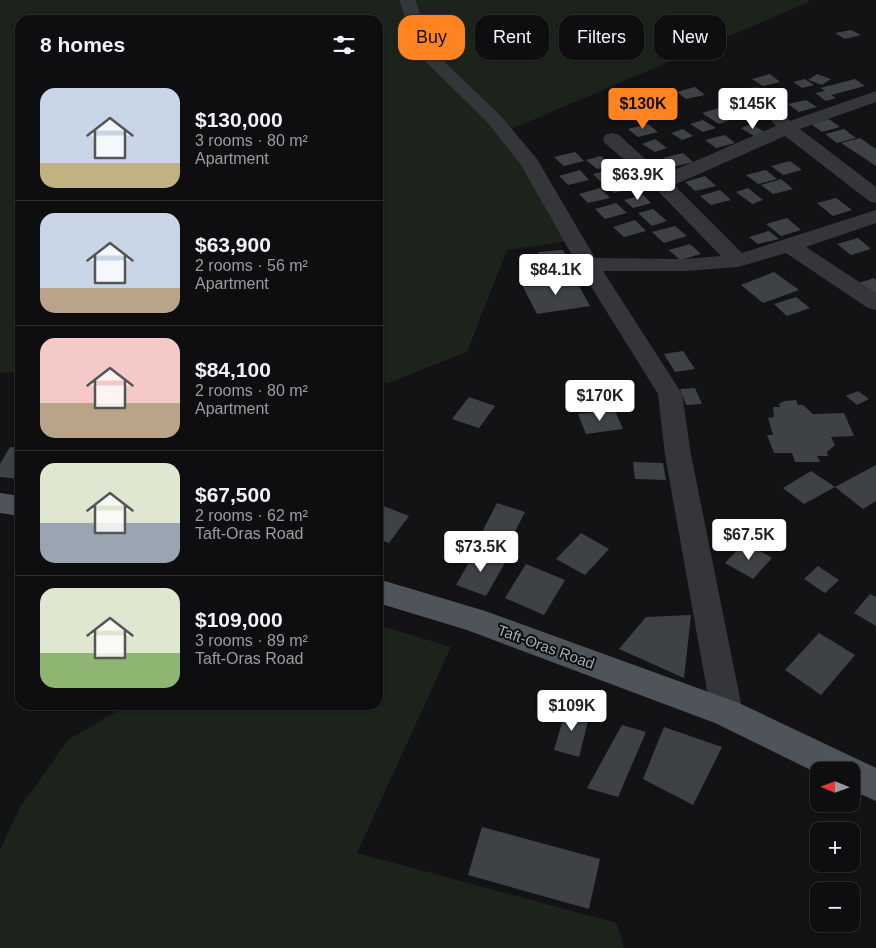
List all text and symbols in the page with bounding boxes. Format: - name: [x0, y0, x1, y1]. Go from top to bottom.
- chip: Buy: [398, 15, 465, 60]
- chip: Rent: [475, 15, 549, 60]
- chip: Filters: [559, 15, 644, 60]
- chip: New: [654, 15, 726, 60]
- icon: filters: [330, 31, 358, 59]
- text: 8 homes: [40, 33, 125, 56]
- pin: $130K: [608, 88, 678, 130]
- pin: $145K: [718, 88, 788, 130]
- text: $130K: [619, 95, 667, 112]
- text: $145K: [729, 95, 777, 112]
- icon: home: [80, 108, 140, 168]
- text: $130,000: [195, 108, 283, 131]
- text: 3 rooms · 80 m²: [195, 132, 308, 149]
- text: Apartment: [195, 150, 269, 167]
- pin: $63.9K: [597, 158, 679, 201]
- text: $63.9K: [612, 166, 664, 183]
- icon: home: [80, 233, 140, 293]
- text: $63,900: [195, 233, 271, 256]
- pin: $84.1K: [515, 254, 597, 296]
- text: 2 rooms · 56 m²: [195, 257, 308, 274]
- text: $84.1K: [530, 261, 582, 278]
- text: Apartment: [195, 275, 269, 292]
- icon: home: [80, 358, 140, 418]
- text: $84,100: [195, 358, 271, 381]
- pin: $170K: [565, 380, 635, 422]
- text: 2 rooms · 80 m²: [195, 382, 308, 399]
- text: $170K: [576, 387, 624, 404]
- text: Apartment: [195, 400, 269, 417]
- icon: home: [80, 483, 140, 543]
- text: $67,500: [195, 483, 271, 506]
- text: 2 rooms · 62 m²: [195, 507, 308, 524]
- pin: $67.5K: [708, 518, 790, 561]
- text: Taft-Oras Road: [195, 525, 303, 542]
- text: $67.5K: [723, 526, 775, 543]
- pin: $73.5K: [440, 530, 522, 573]
- text: $73.5K: [455, 538, 507, 555]
- icon: home: [80, 608, 140, 668]
- text: $109,000: [195, 608, 283, 631]
- street label: Taft-Oras Road: [495, 621, 597, 672]
- text: 3 rooms · 89 m²: [195, 632, 308, 649]
- text: Taft-Oras Road: [195, 650, 303, 667]
- pin: $109K: [537, 690, 607, 732]
- text: $109K: [548, 697, 596, 714]
- north arrow: [810, 762, 860, 812]
- map controls: [810, 762, 860, 932]
- button: +: [810, 822, 860, 872]
- button: −: [810, 882, 860, 932]

